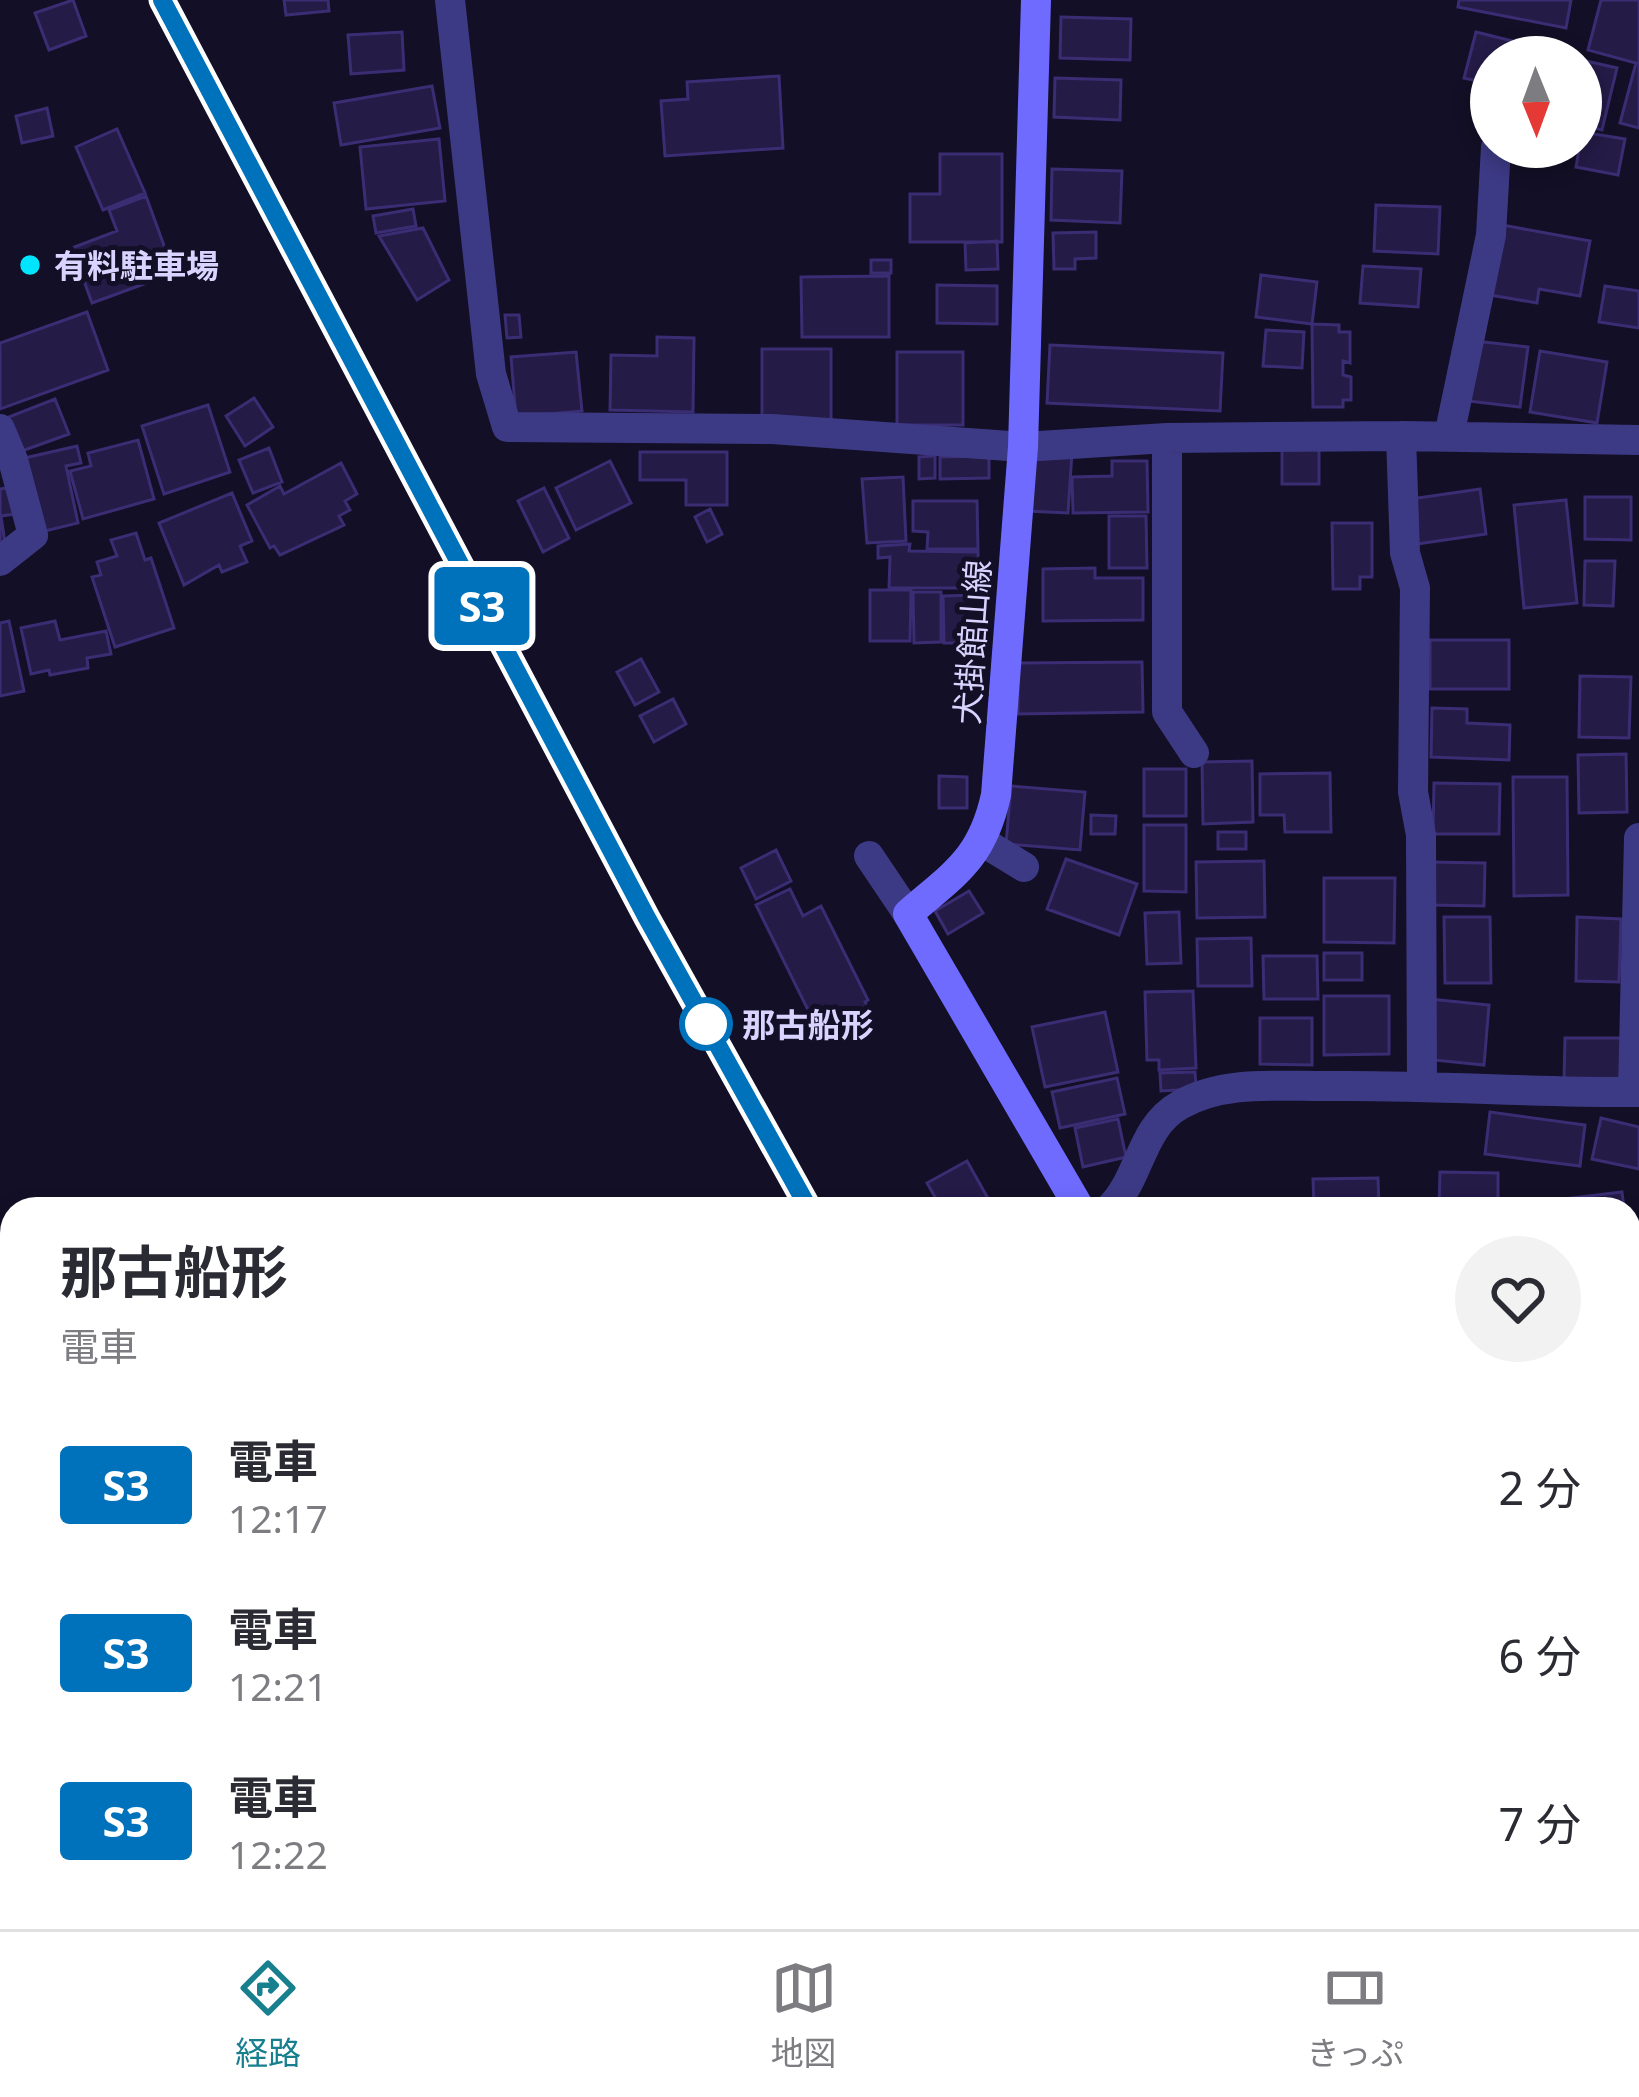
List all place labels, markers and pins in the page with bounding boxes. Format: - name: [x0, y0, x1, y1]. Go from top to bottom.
- place label: 有料駐車場: [54, 243, 219, 288]
- marker: 有料駐車場: [17, 252, 43, 278]
- marker: 那古船形: [681, 999, 731, 1049]
- place label: 那古船形: [742, 1002, 874, 1047]

